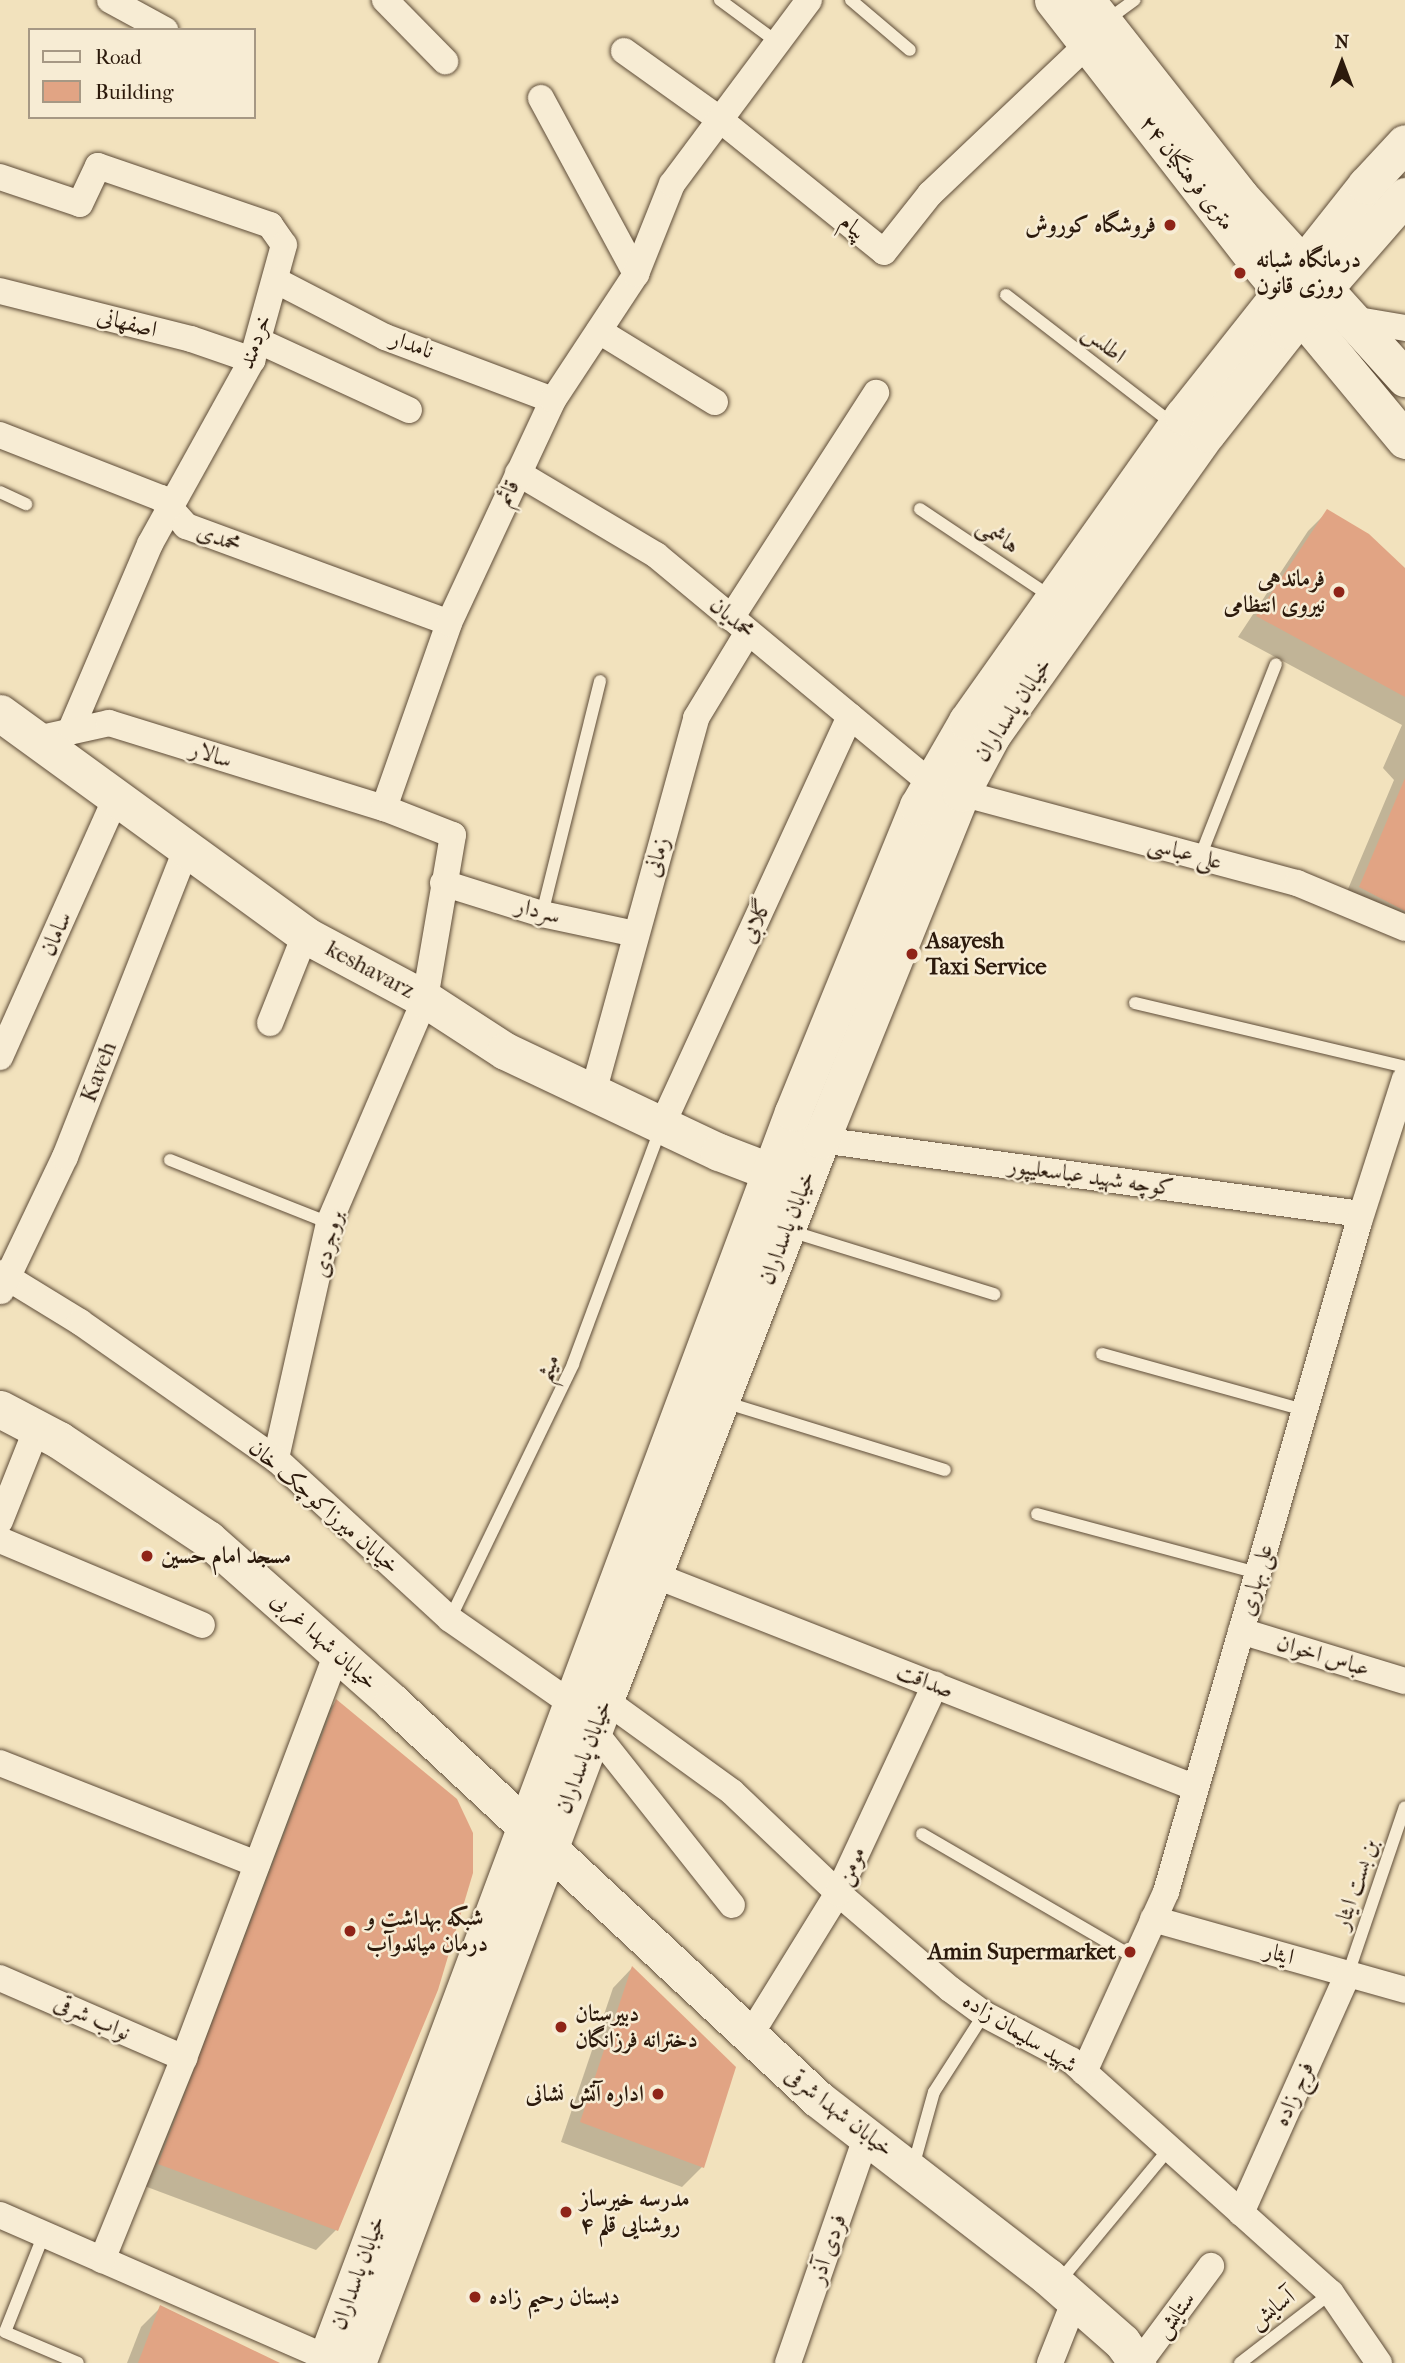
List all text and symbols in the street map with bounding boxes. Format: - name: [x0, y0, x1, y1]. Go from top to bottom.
- legend: [28, 28, 256, 119]
- north arrow: [1307, 28, 1377, 98]
- text: N: [1335, 31, 1349, 53]
- text: Road: [95, 45, 142, 69]
- text: Building: [95, 80, 173, 104]
- street label: ۲۴ متری فرهنگیان: [1133, 110, 1241, 236]
- street label: پیام: [834, 208, 872, 246]
- place label: فروشگاه کوروش: [1025, 211, 1156, 239]
- marker: فروشگاه کوروش: [1162, 217, 1178, 233]
- place label: درمانگاه شبانه روزی قانون: [1256, 246, 1361, 300]
- marker: درمانگاه شبانه روزی قانون: [1230, 263, 1250, 283]
- street label: اصفهانی: [94, 302, 160, 344]
- street label: خردمند: [232, 311, 278, 373]
- street label: اطلس: [1077, 319, 1131, 369]
- street label: نامدار: [387, 325, 437, 365]
- street label: قائم: [490, 475, 526, 511]
- street label: هاشمی: [972, 512, 1024, 560]
- street label: محمدی: [193, 517, 245, 559]
- place label: فرماندهی نیروی انتظامی: [1223, 565, 1325, 619]
- marker: فرماندهی نیروی انتظامی: [1331, 584, 1347, 600]
- street label: محمدیان: [704, 591, 760, 645]
- street label: خیابان پاسداران: [968, 653, 1058, 767]
- street label: سالار: [187, 736, 235, 774]
- street label: علی عباسی: [1145, 830, 1225, 876]
- street label: زمانی: [638, 834, 676, 880]
- street label: سردار: [513, 892, 563, 930]
- street label: گلابی: [734, 894, 778, 948]
- street label: سامان: [34, 908, 78, 960]
- place label: Asayesh Taxi Service: [926, 927, 1047, 981]
- street label: keshavarz: [321, 935, 419, 1005]
- marker: Asayesh Taxi Service: [904, 946, 920, 962]
- street label: Kaveh: [75, 1038, 123, 1106]
- street label: کوچه شهید عباسعلیپور: [1007, 1152, 1175, 1202]
- street label: خیابان پاسداران: [753, 1167, 821, 1289]
- street label: بروجردی: [306, 1208, 350, 1280]
- street label: میثم: [530, 1350, 566, 1386]
- street label: خیابان میرزاکوچک خان: [243, 1434, 405, 1580]
- street label: علی بهاری: [1233, 1541, 1279, 1619]
- place label: مسجد امام حسین: [161, 1542, 291, 1570]
- marker: مسجد امام حسین: [139, 1548, 155, 1564]
- street label: خیابان شهدا غربی: [265, 1586, 383, 1696]
- street label: عباس اخوان: [1273, 1629, 1373, 1683]
- street label: صداقت: [892, 1657, 958, 1705]
- street label: خیابان پاسداران: [550, 1696, 618, 1818]
- street label: بن بست ایثار: [1328, 1835, 1384, 1933]
- street label: مومن: [830, 1842, 872, 1890]
- place label: شبکه بهداشت و درمان میاندوآب: [366, 1904, 488, 1958]
- marker: شبکه بهداشت و درمان میاندوآب: [340, 1921, 360, 1941]
- street label: ایثار: [1261, 1937, 1297, 1971]
- place label: Amin Supermarket: [928, 1938, 1116, 1966]
- marker: Amin Supermarket: [1122, 1944, 1138, 1960]
- street label: شهید سلیمان زاده: [958, 1987, 1082, 2079]
- street label: نواب شرقی: [50, 1989, 134, 2047]
- place label: دبیرستان دخترانه فرزانگان: [575, 2000, 698, 2054]
- marker: دبیرستان دخترانه فرزانگان: [553, 2019, 569, 2035]
- street label: فرج زاده: [1268, 2057, 1320, 2131]
- street label: خیابان شهدا شرقی: [779, 2061, 899, 2163]
- place label: اداره آتش نشانی: [526, 2080, 644, 2108]
- marker: اداره آتش نشانی: [650, 2086, 666, 2102]
- place label: مدرسه خیرساز روشنایی قلم ۴: [580, 2185, 690, 2239]
- marker: مدرسه خیرساز روشنایی قلم ۴: [558, 2204, 574, 2220]
- street label: فردی آذر: [803, 2210, 853, 2288]
- street label: خیابان پاسداران: [325, 2212, 391, 2334]
- place label: دبستان رحیم زاده: [489, 2283, 620, 2311]
- street label: آسایش: [1243, 2283, 1301, 2335]
- street label: ستایش: [1149, 2286, 1201, 2344]
- marker: دبستان رحیم زاده: [467, 2289, 483, 2305]

